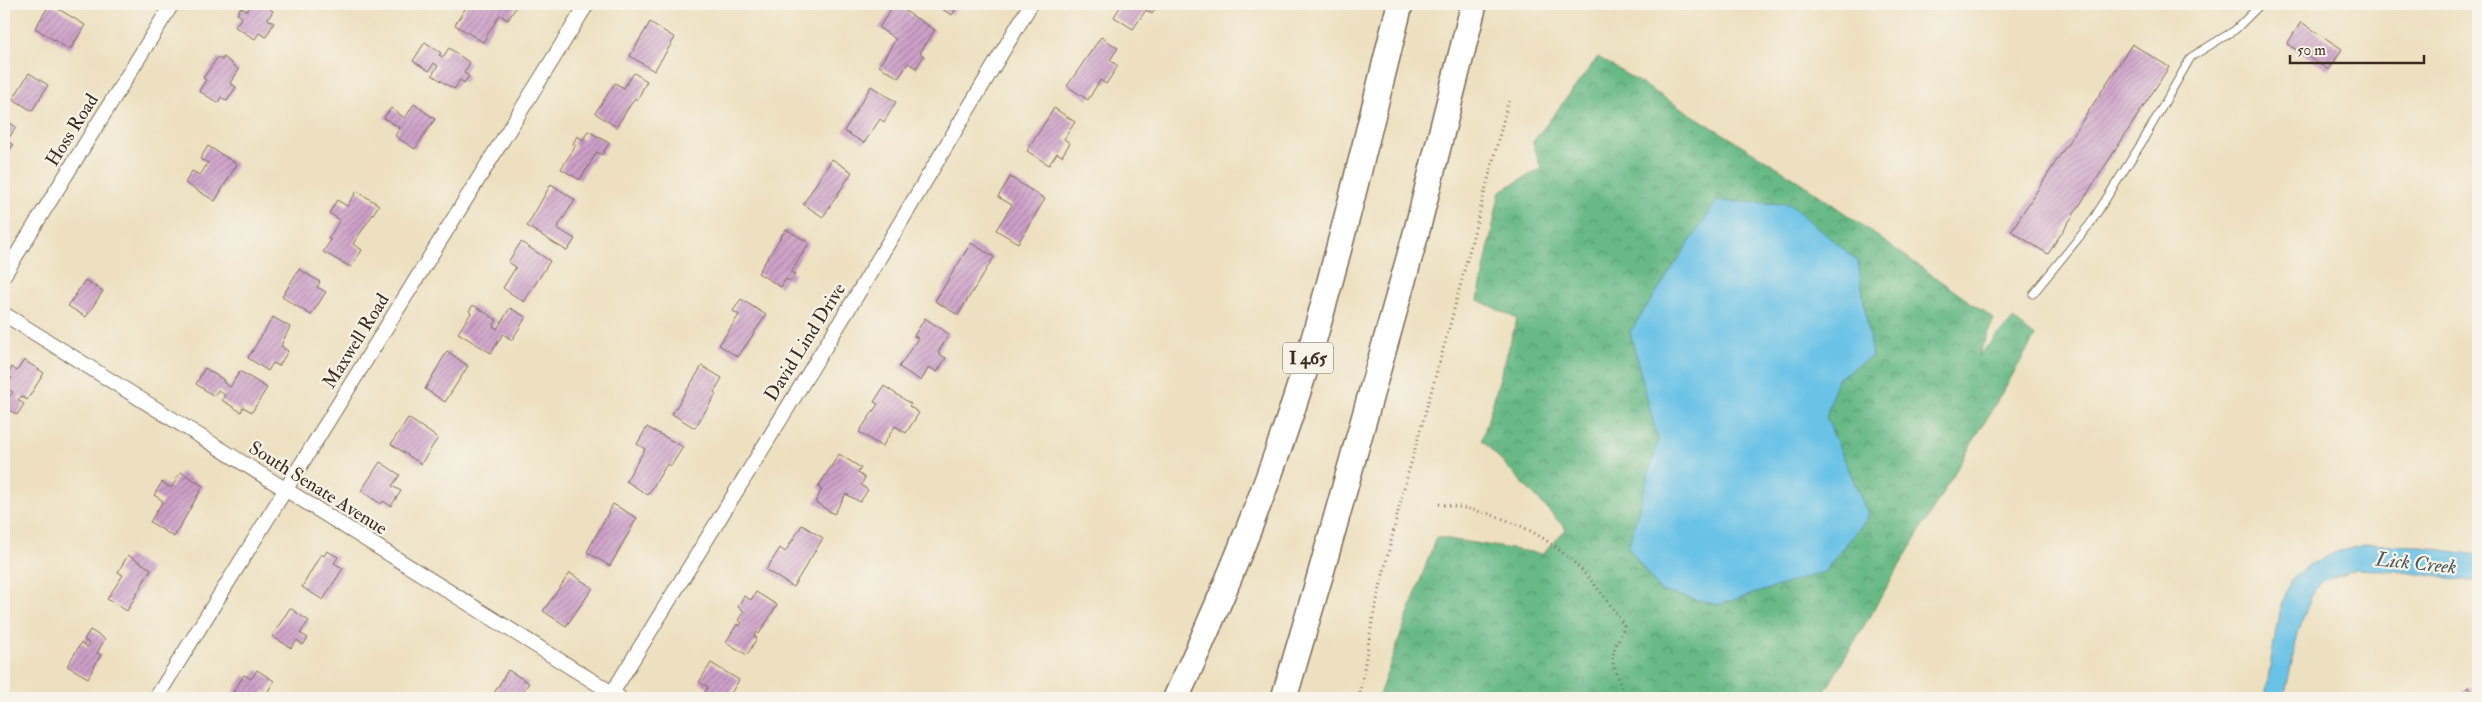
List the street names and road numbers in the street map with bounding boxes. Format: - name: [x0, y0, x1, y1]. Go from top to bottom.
- street label: Hoss Road: [40, 89, 104, 171]
- street label: David Lind Drive: [759, 278, 851, 406]
- street label: Maxwell Road: [317, 289, 395, 393]
- road number: I 465: [1283, 342, 1333, 373]
- street label: South Senate Avenue: [244, 436, 392, 540]

